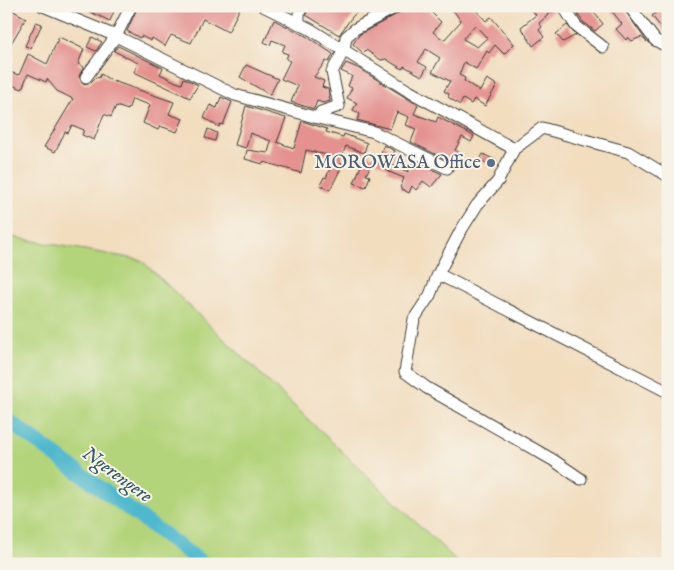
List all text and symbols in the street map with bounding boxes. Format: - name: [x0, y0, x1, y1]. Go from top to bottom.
- place label: MOROWASA Office: [314, 151, 481, 175]
- marker: MOROWASA Office: [485, 157, 497, 169]
- water label: Ngerengere: [76, 441, 157, 510]

